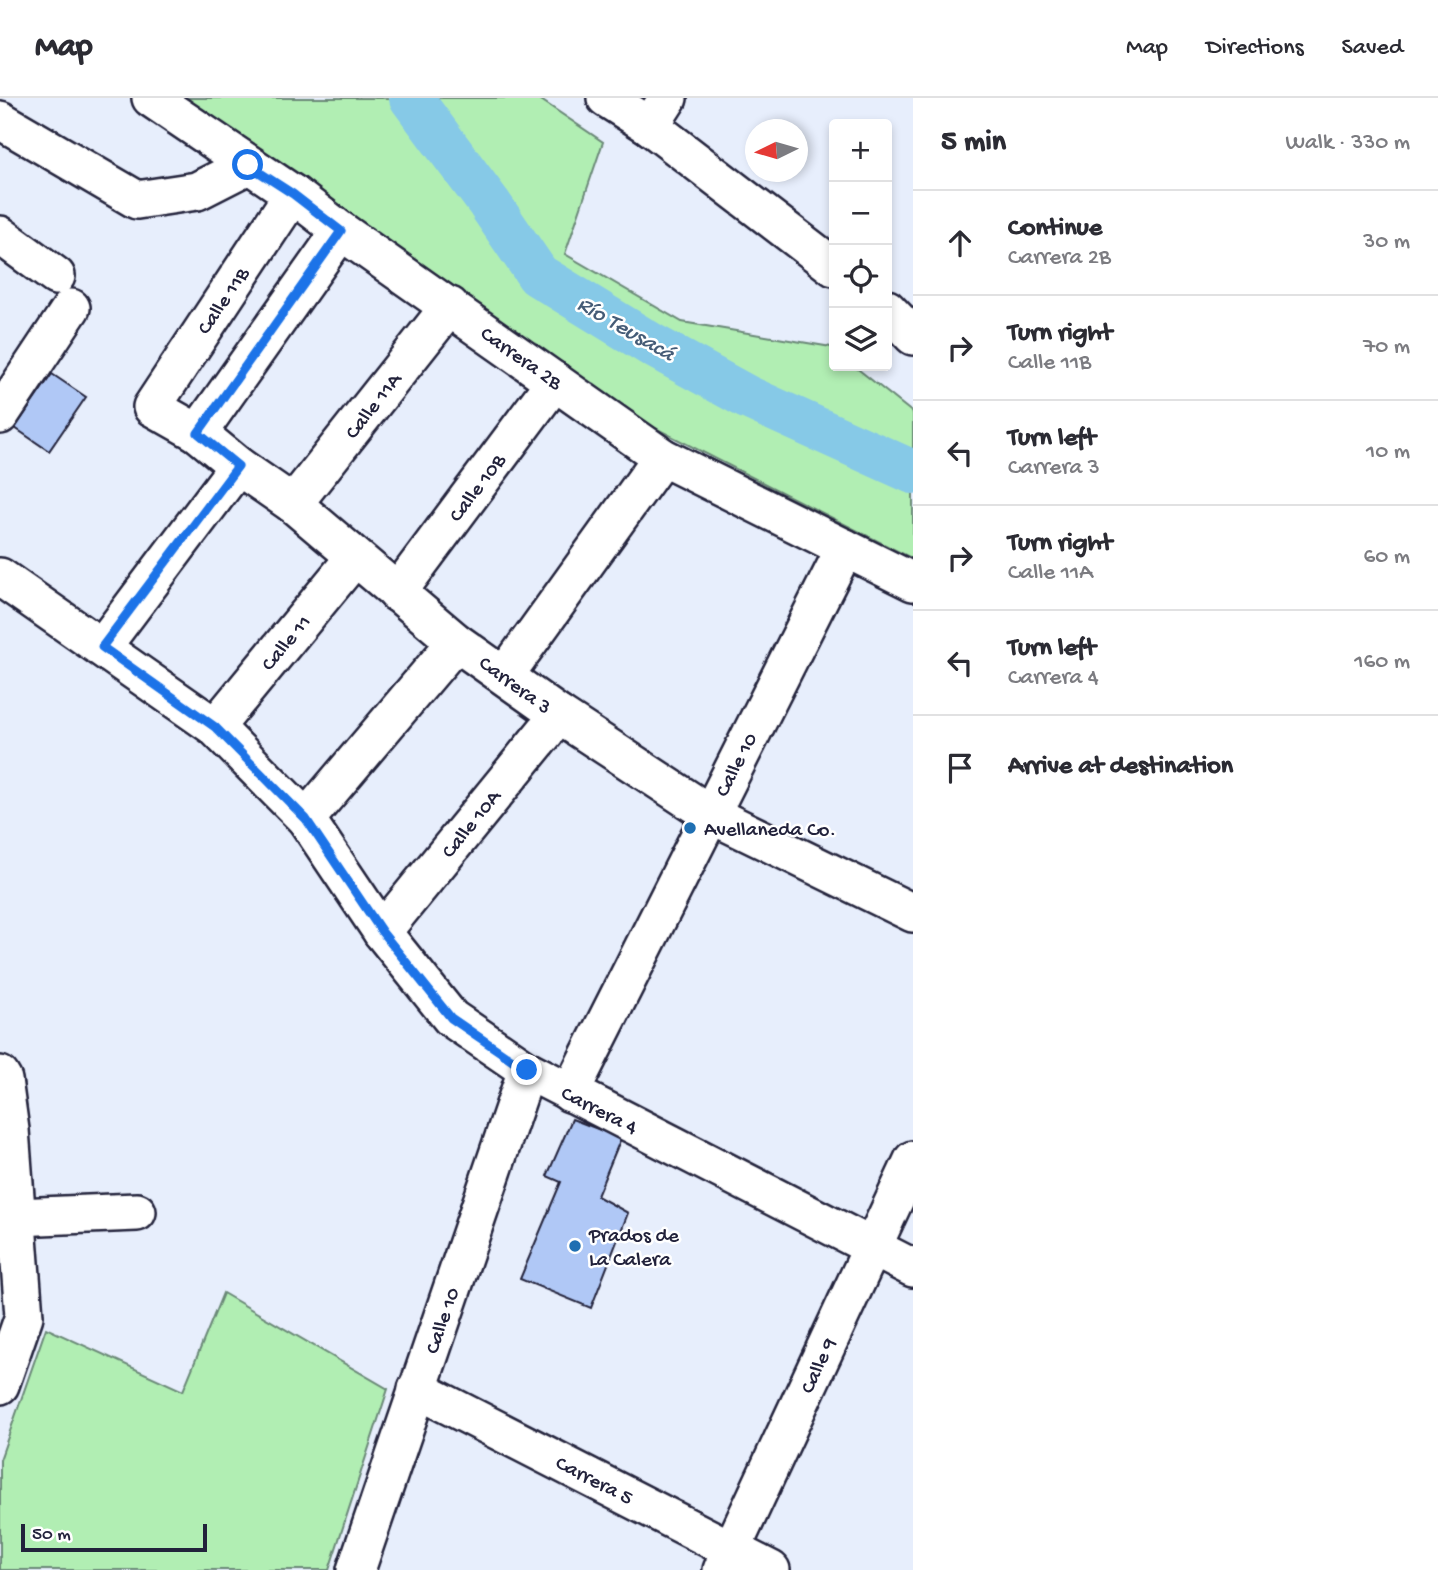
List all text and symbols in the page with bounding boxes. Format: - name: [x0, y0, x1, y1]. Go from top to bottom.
- text: Map: [35, 29, 92, 67]
- text: Map: [1126, 34, 1168, 63]
- text: Directions: [1206, 34, 1304, 63]
- text: Saved: [1342, 34, 1403, 63]
- north arrow: [745, 119, 808, 182]
- map controls: [829, 119, 892, 371]
- button: +: [829, 119, 892, 182]
- text: 5 min: [941, 126, 1006, 161]
- text: Walk · 330 m: [1286, 130, 1410, 157]
- route start: [232, 149, 263, 180]
- button: −: [829, 182, 892, 245]
- text: Continue: [1008, 214, 1102, 245]
- icon: ahead: [941, 224, 979, 262]
- text: 30 m: [1363, 229, 1410, 256]
- button: locate: [829, 245, 892, 308]
- text: Carrera 2B: [1008, 245, 1111, 272]
- street label: Calle 11B: [193, 262, 257, 340]
- water label: Río Teusacá: [572, 291, 680, 369]
- button: layers: [829, 308, 892, 371]
- text: Turn right: [1008, 319, 1112, 350]
- street label: Carrera 2B: [474, 323, 567, 398]
- icon: right: [941, 329, 979, 367]
- text: 70 m: [1363, 334, 1410, 361]
- text: Calle 11B: [1008, 350, 1091, 377]
- street label: Calle 11A: [341, 368, 409, 445]
- text: Turn left: [1008, 424, 1096, 455]
- icon: left: [941, 434, 979, 472]
- text: 10 m: [1366, 439, 1410, 466]
- street label: Calle 10B: [445, 449, 513, 528]
- text: Carrera 3: [1008, 455, 1100, 482]
- text: Turn right: [1008, 529, 1112, 560]
- icon: right: [941, 539, 979, 577]
- text: 60 m: [1364, 544, 1410, 571]
- text: Calle 11A: [1008, 560, 1093, 587]
- street label: Calle 11: [257, 611, 318, 677]
- text: Turn left: [1008, 634, 1096, 665]
- icon: left: [941, 644, 979, 682]
- text: 160 m: [1354, 649, 1410, 676]
- street label: Carrera 3: [473, 652, 555, 722]
- text: Carrera 4: [1008, 665, 1099, 692]
- street label: Calle 10: [711, 729, 765, 802]
- icon: arrive: [941, 749, 979, 787]
- text: Arrive at destination: [1008, 752, 1233, 783]
- street label: Calle 10A: [438, 785, 509, 865]
- place label: Avellaneda Co.: [704, 819, 836, 844]
- marker: Avellaneda Co.: [682, 820, 698, 836]
- route end: [511, 1054, 542, 1085]
- street label: Carrera 4: [556, 1082, 641, 1142]
- place label: Prados de La Calera: [588, 1225, 680, 1274]
- marker: Prados de La Calera: [567, 1238, 583, 1254]
- street label: Calle 10: [421, 1285, 467, 1358]
- street label: Calle 9: [796, 1334, 844, 1398]
- street label: Carrera 5: [550, 1452, 636, 1512]
- scale bar: [21, 1521, 206, 1553]
- text: 50 m: [32, 1524, 71, 1547]

